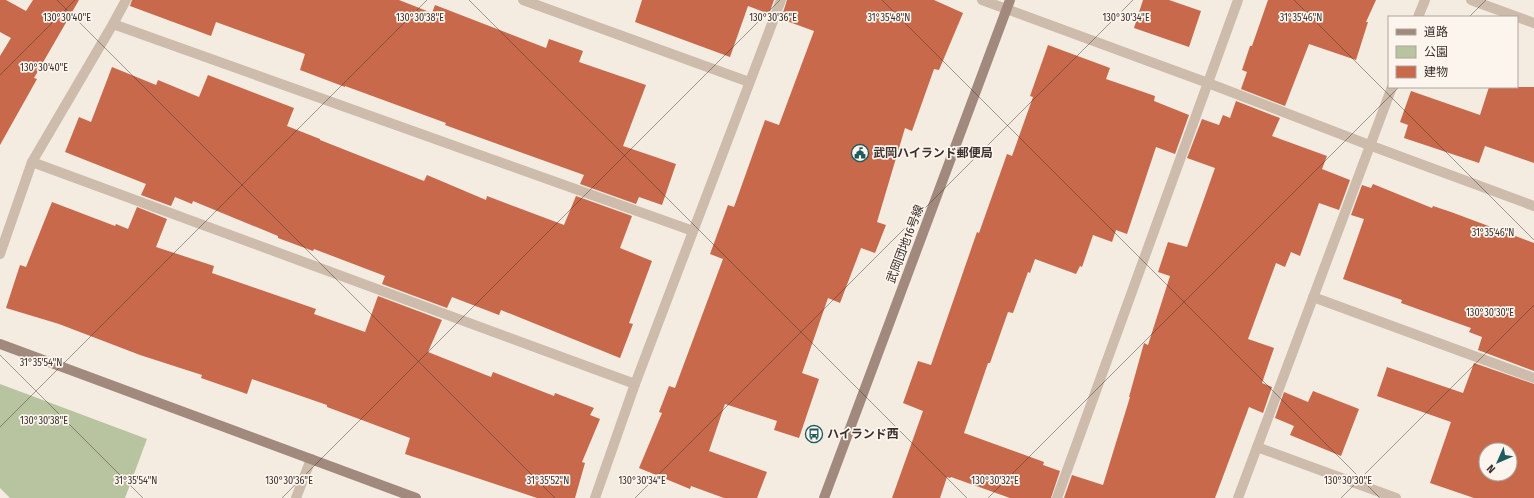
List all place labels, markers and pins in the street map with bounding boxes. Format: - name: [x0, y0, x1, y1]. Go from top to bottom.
- public building icon: 武岡ハイランド郵便局: [850, 143, 870, 163]
- place label: 武岡ハイランド郵便局: [873, 146, 993, 160]
- bus stop icon: ハイランド西: [804, 424, 824, 444]
- place label: ハイランド西: [827, 427, 899, 441]

